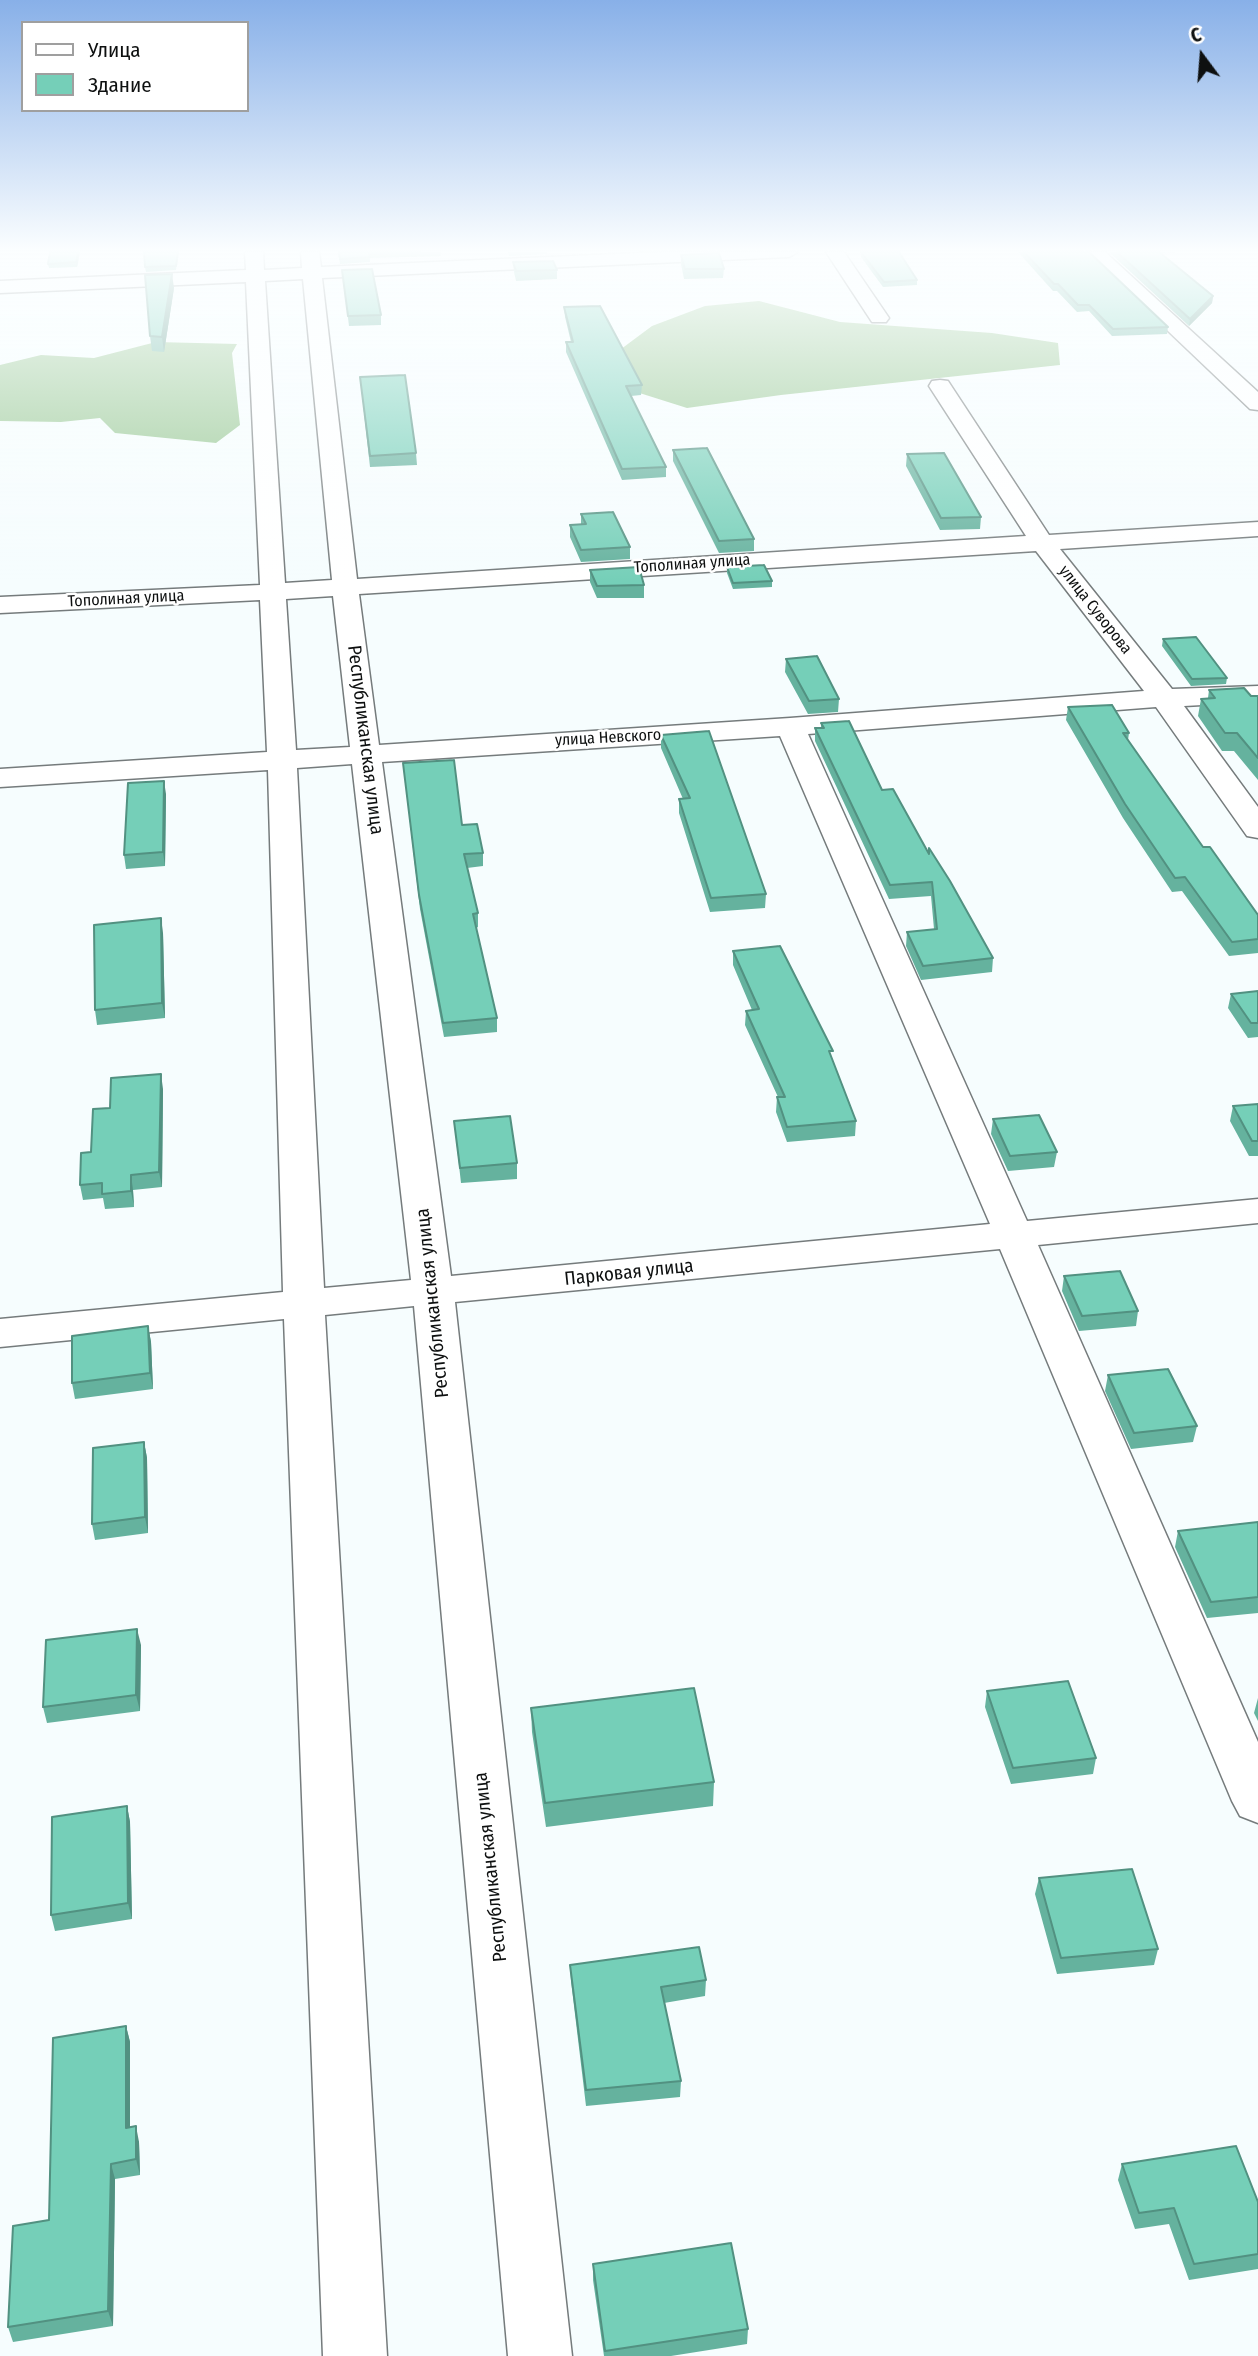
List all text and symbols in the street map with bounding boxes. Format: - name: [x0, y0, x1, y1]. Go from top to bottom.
- legend: [21, 21, 248, 112]
- north arrow: [1167, 21, 1237, 91]
- text: С: [1188, 23, 1204, 48]
- text: Улица: [88, 37, 141, 63]
- text: Здание: [88, 72, 152, 98]
- street label: Тополиная улица: [633, 550, 751, 578]
- street label: улица Суворова: [1054, 562, 1136, 658]
- street label: Тополиная улица: [67, 586, 185, 612]
- street label: Республиканская улица: [342, 644, 388, 836]
- street label: улица Невского: [554, 726, 662, 750]
- street label: Республиканская улица: [412, 1207, 454, 1399]
- street label: Парковая улица: [563, 1255, 695, 1291]
- street label: Республиканская улица: [470, 1771, 512, 1963]

